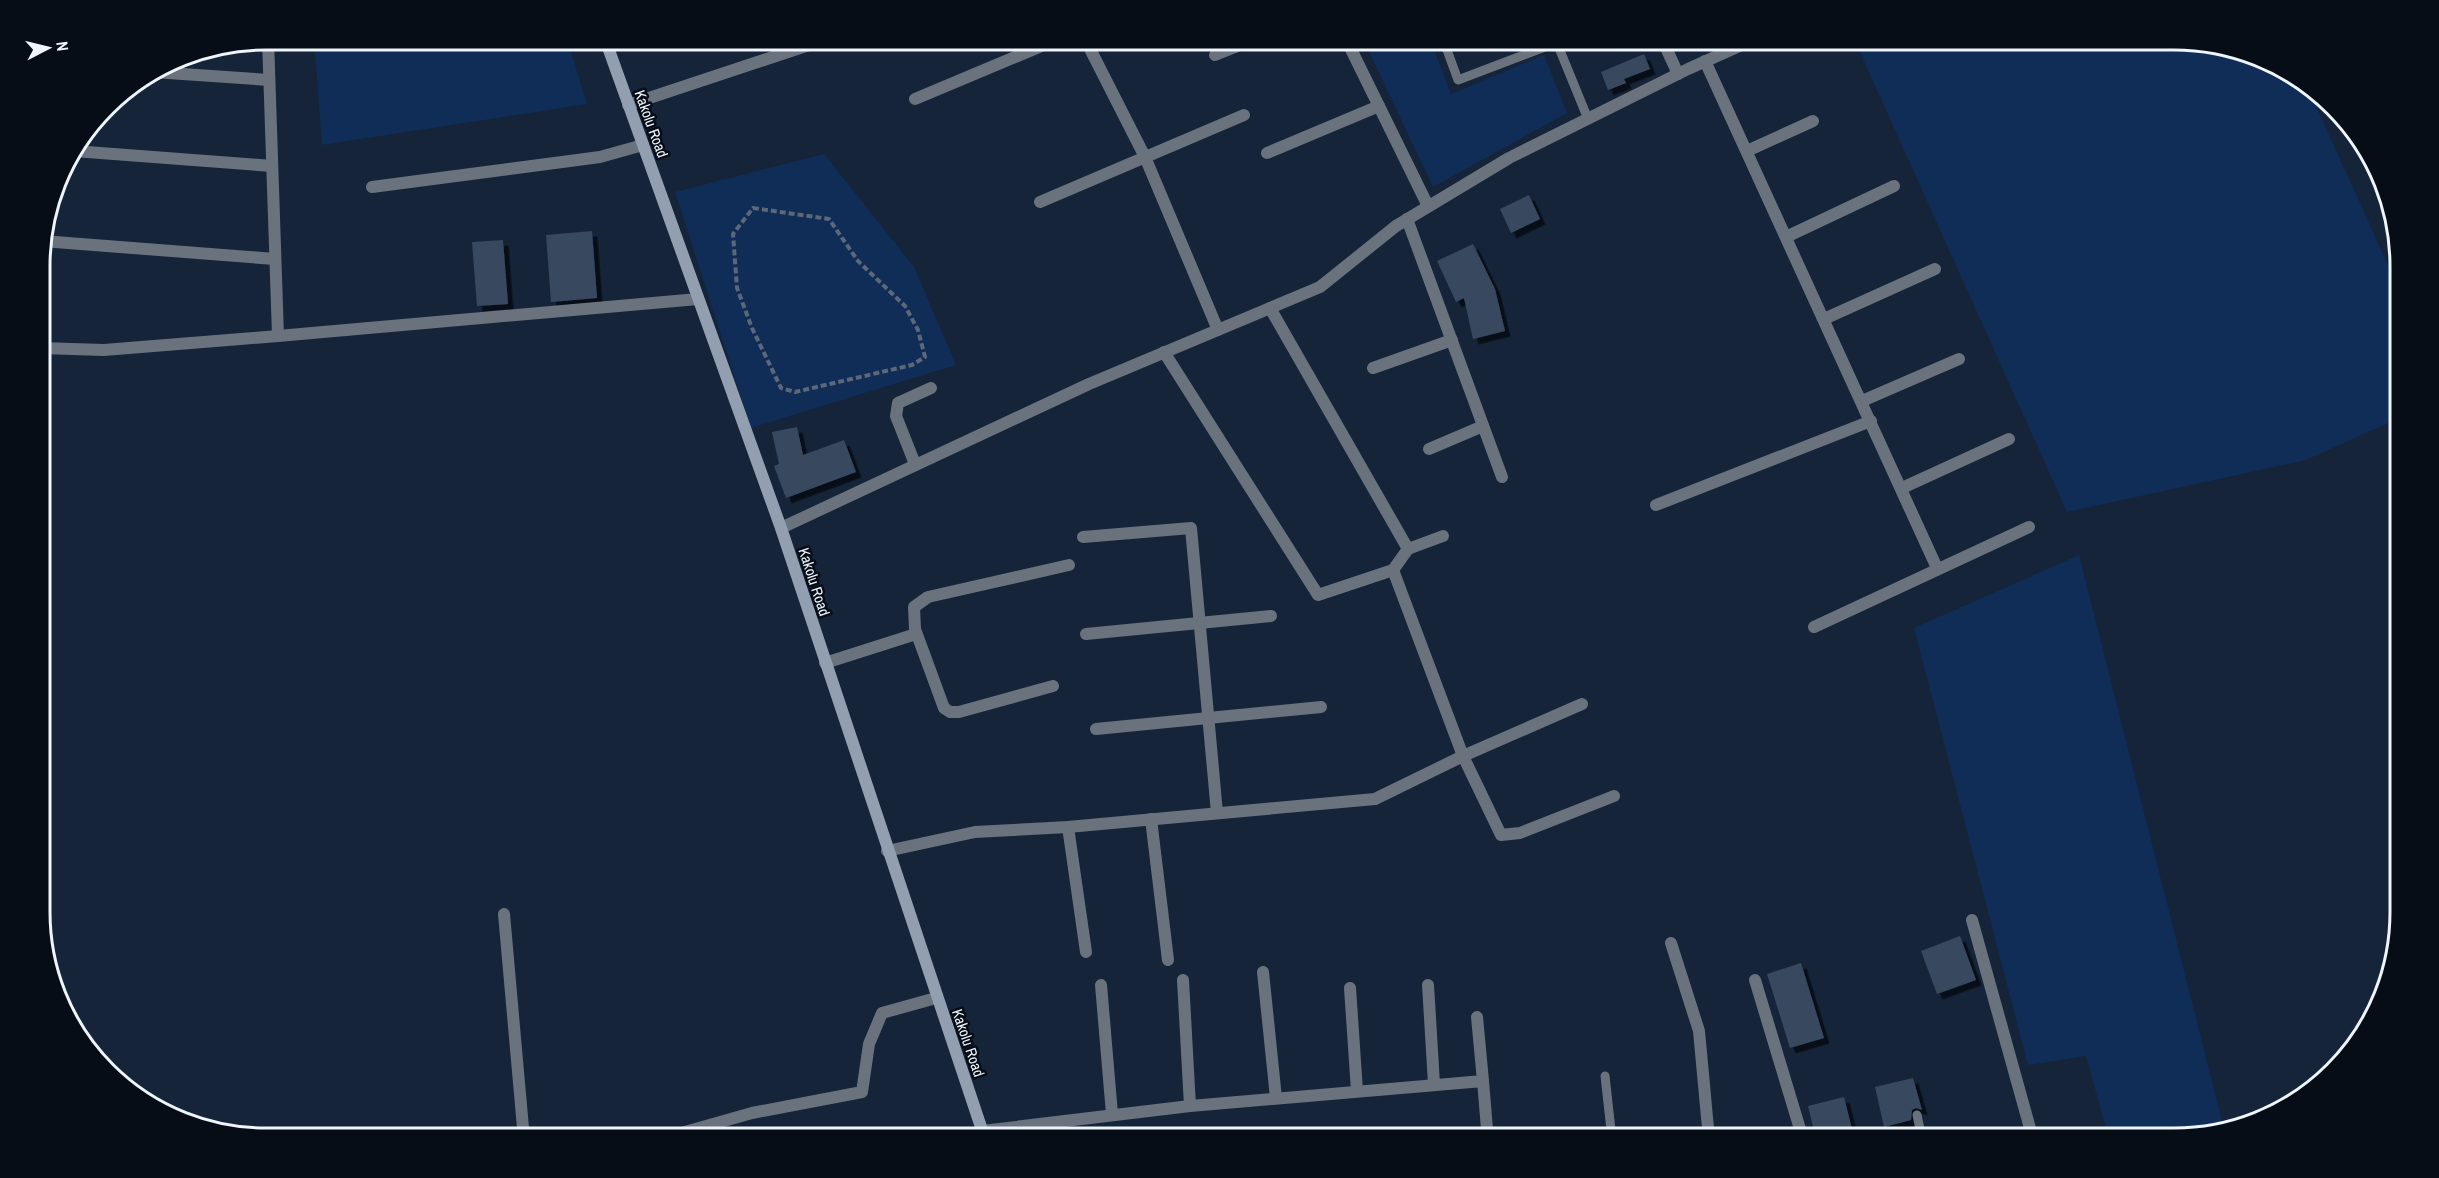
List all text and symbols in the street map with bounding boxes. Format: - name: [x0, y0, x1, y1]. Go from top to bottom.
- north arrow: [18, 18, 78, 78]
- text: N: [51, 40, 74, 52]
- street label: Kakolu Road: [630, 87, 673, 161]
- street label: Kakolu Road: [794, 545, 835, 619]
- street label: Kakolu Road: [947, 1006, 990, 1080]

